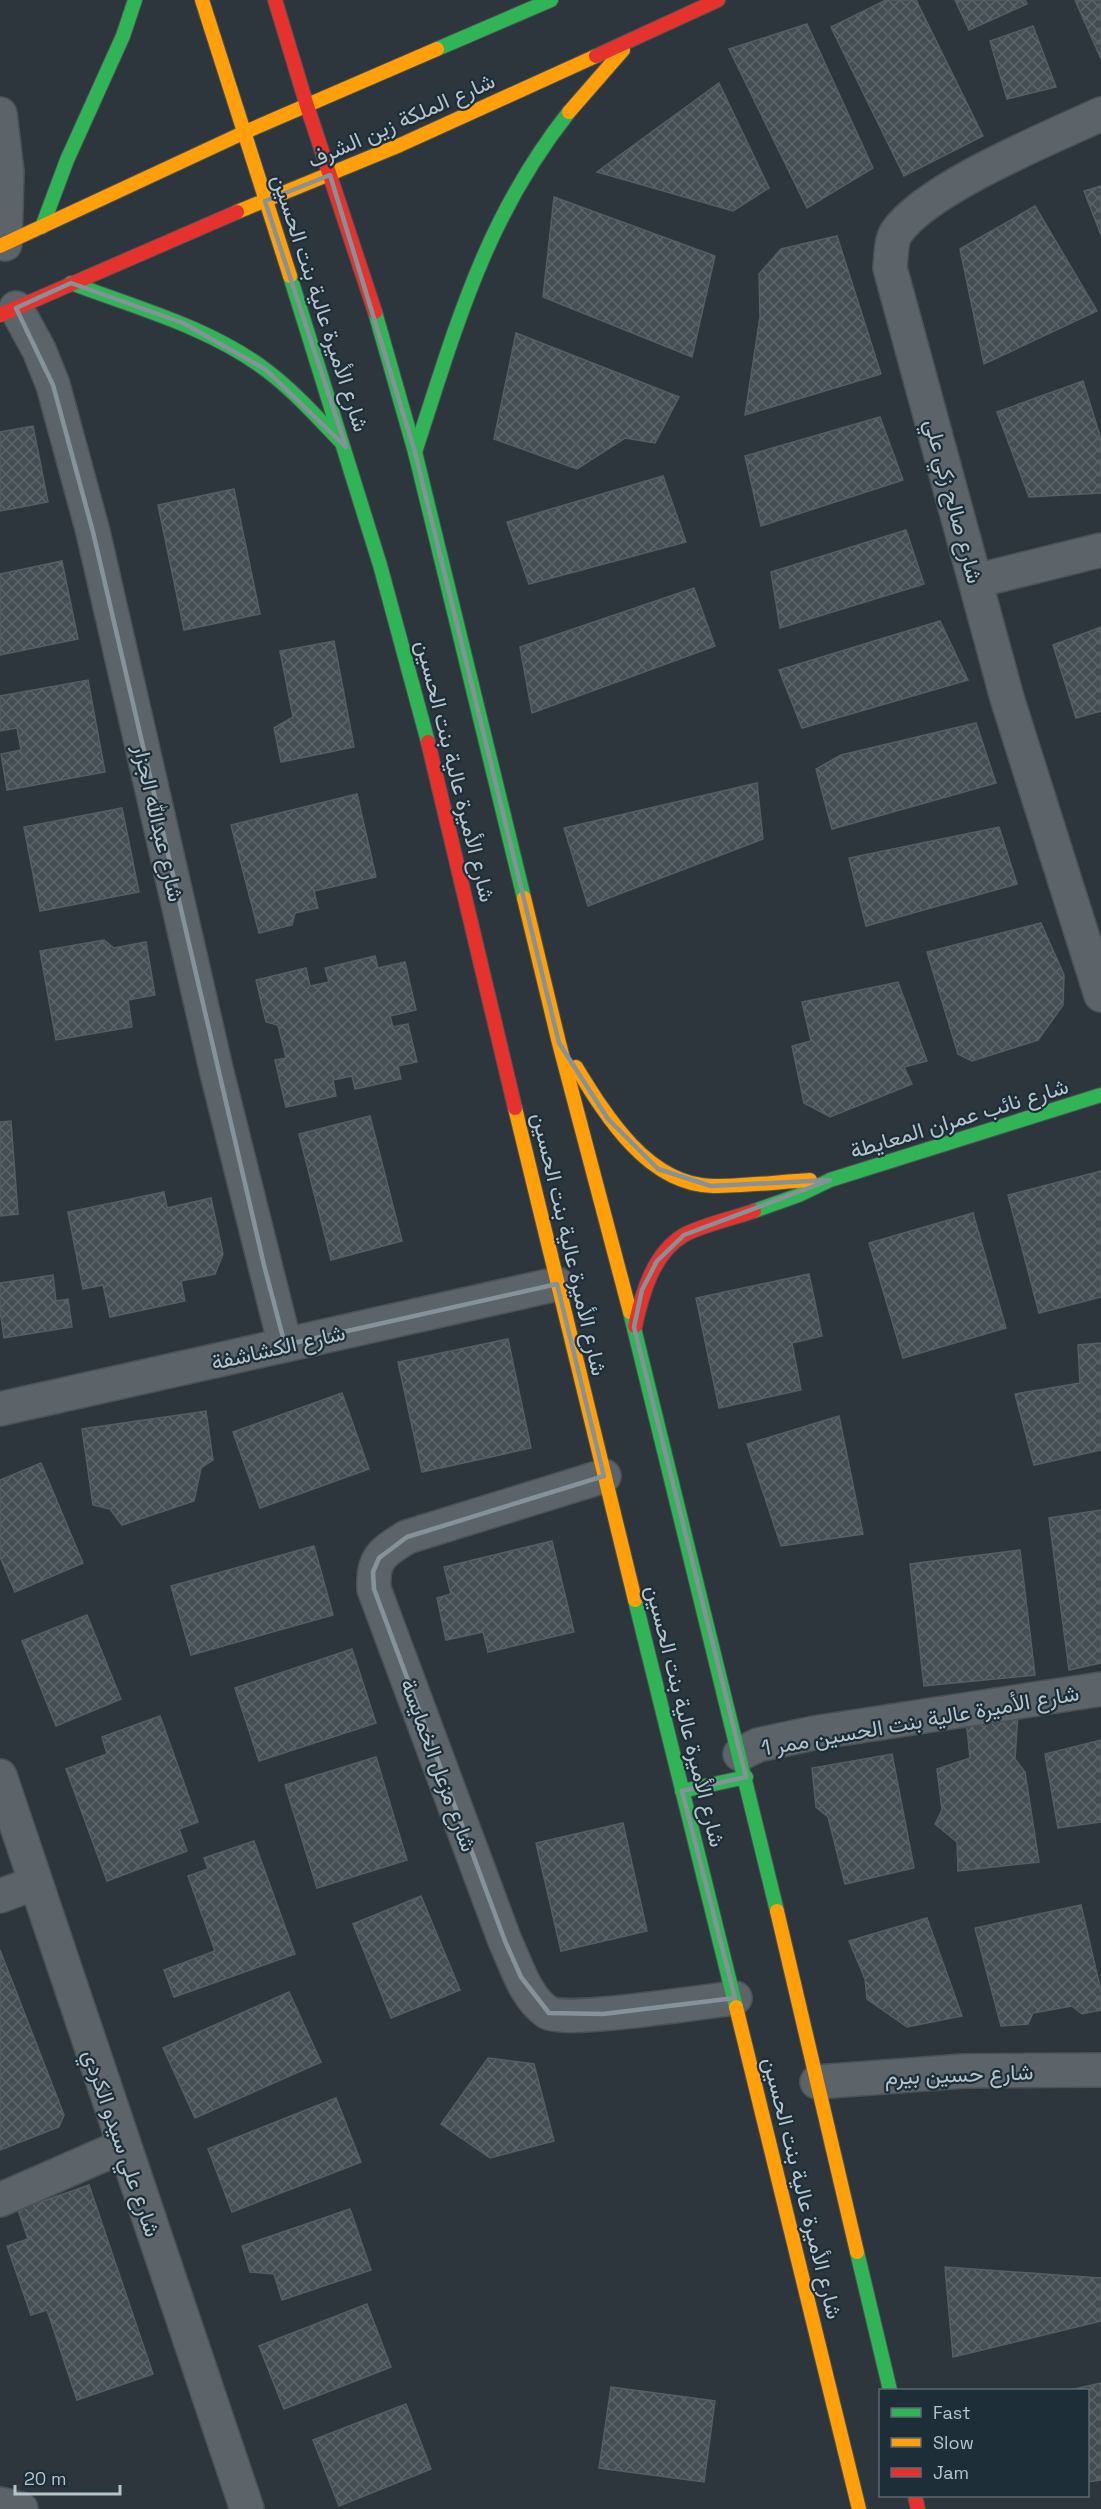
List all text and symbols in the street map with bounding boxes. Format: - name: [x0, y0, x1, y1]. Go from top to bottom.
- street label: شارع الملكة زين الشرف: [303, 66, 499, 175]
- street label: شارع الأميرة عالية بنت الحسين: [265, 171, 376, 435]
- street label: شارع صالح زكي علي: [914, 416, 989, 588]
- street label: شارع الأميرة عالية بنت الحسين: [409, 637, 502, 905]
- street label: شارع عبدالله الجزار: [126, 741, 191, 904]
- street label: شارع نائب عمران المعايطة: [846, 1071, 1072, 1166]
- street label: شارع الأميرة عالية بنت الحسين: [525, 1110, 614, 1378]
- street label: شارع الكشاشفة: [208, 1318, 348, 1377]
- street label: شارع الأميرة عالية بنت الحسين: [639, 1582, 732, 1850]
- street label: شارع مزعل الخمايسة: [394, 1675, 483, 1856]
- street label: شارع الأميرة عالية بنت الحسين ممر 1: [759, 1678, 1081, 1763]
- street label: شارع علي سيدو الكردي: [72, 2046, 167, 2242]
- street label: شارع الأميرة عالية بنت الحسين: [756, 2054, 849, 2322]
- street label: شارع حسين بيرم: [884, 2057, 1034, 2092]
- legend: [879, 2389, 1089, 2497]
- text: Fast: [933, 2401, 970, 2424]
- text: Slow: [933, 2431, 974, 2454]
- scale bar: [15, 2458, 120, 2496]
- text: Jam: [933, 2461, 969, 2484]
- text: 20 m: [24, 2467, 67, 2490]

